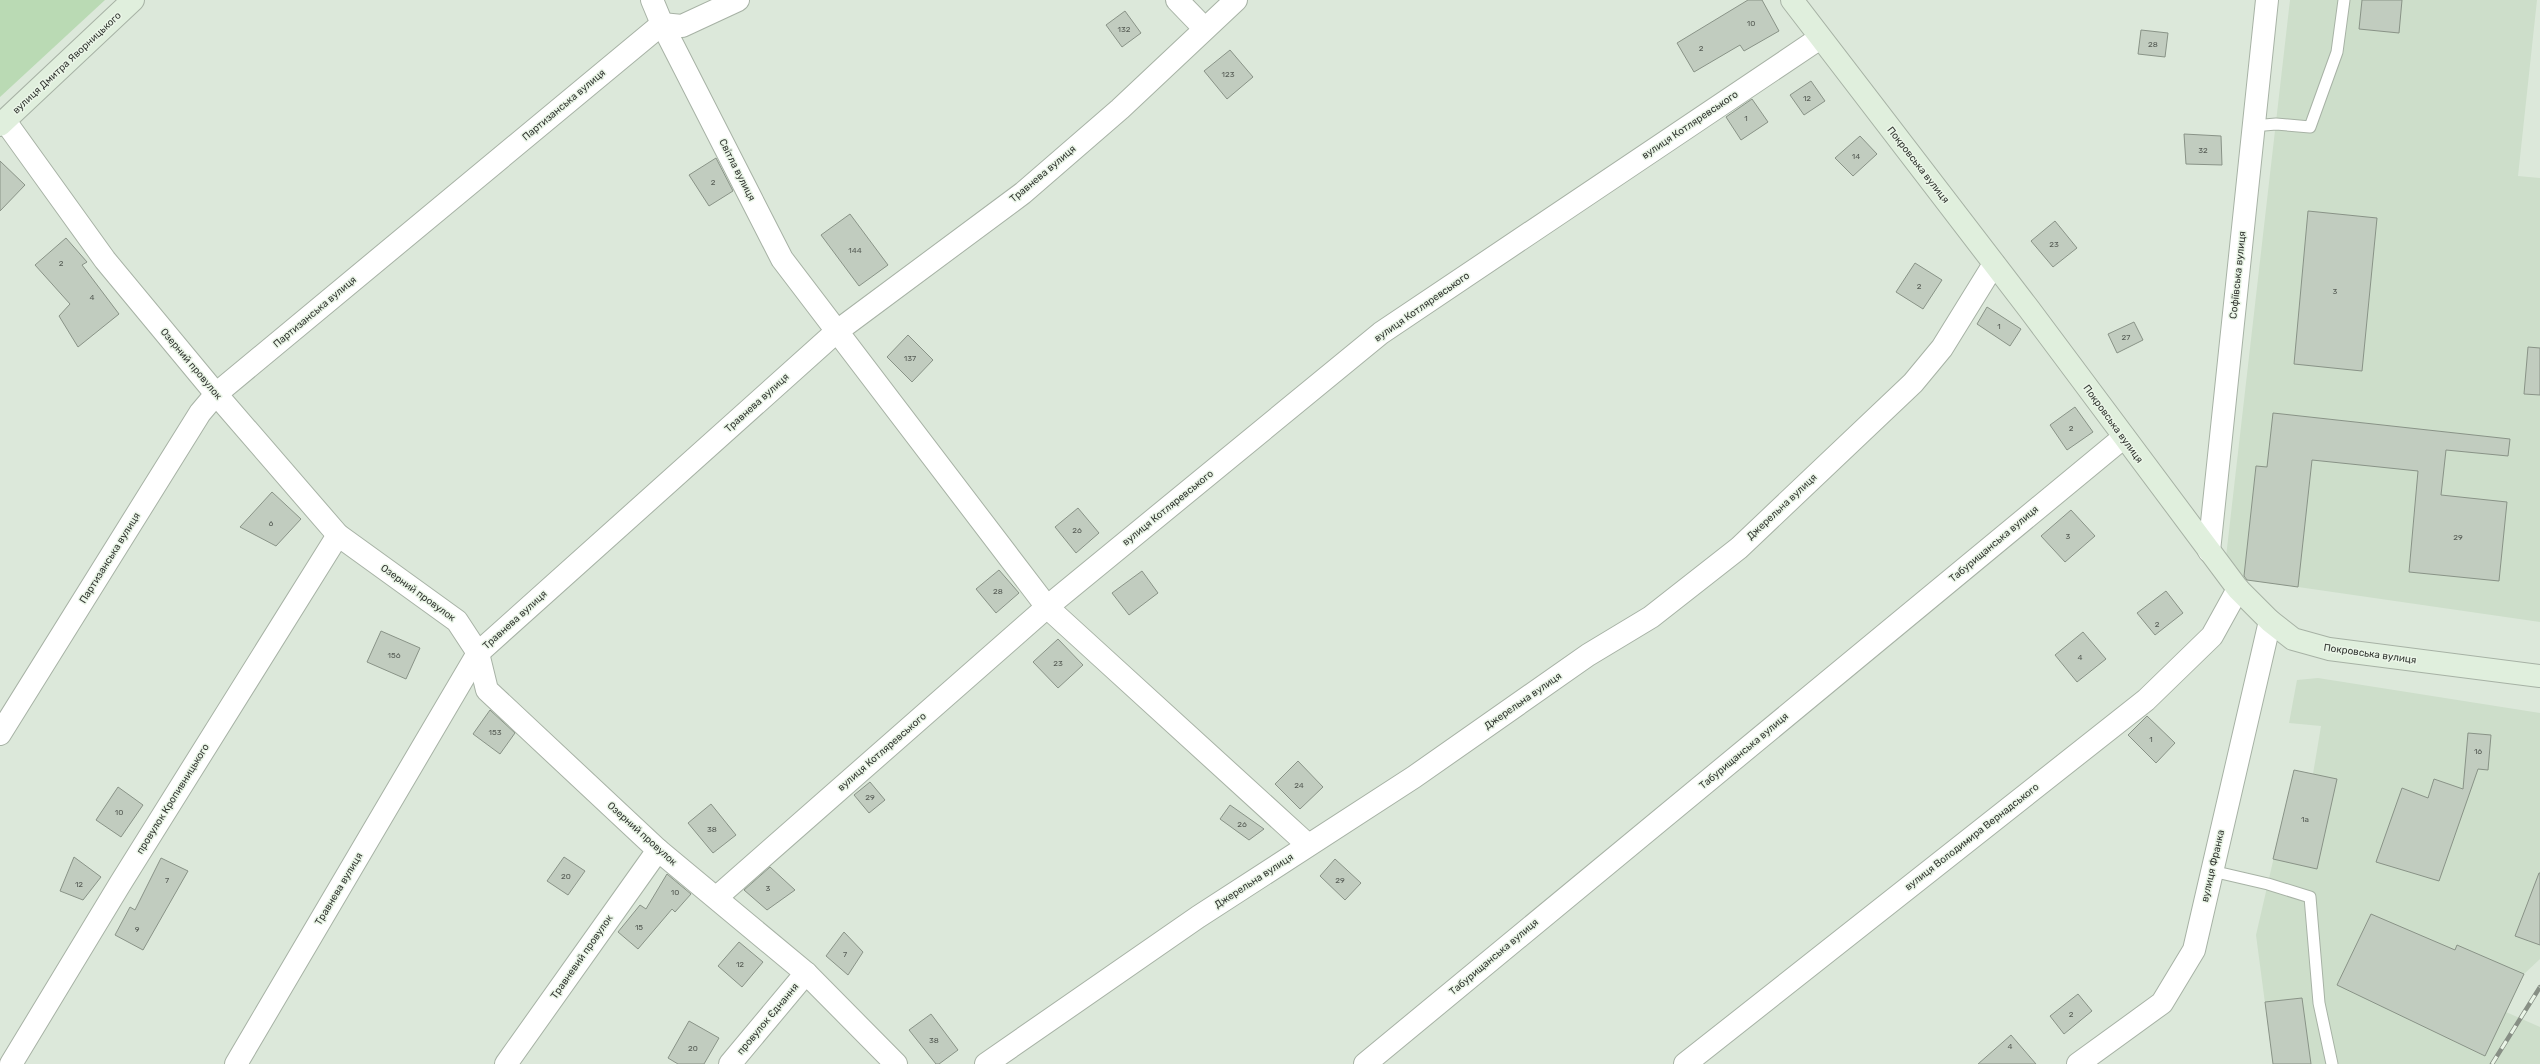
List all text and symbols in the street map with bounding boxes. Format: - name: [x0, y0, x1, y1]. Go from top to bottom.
- street label: вулиця Дмитра Яворницького: [10, 9, 124, 116]
- house number: 10: [1747, 19, 1755, 28]
- house number: 132: [1118, 25, 1131, 34]
- house number: 28: [2148, 40, 2158, 49]
- house number: 2: [1699, 44, 1704, 53]
- street label: Партизанська вулиця: [520, 67, 608, 143]
- house number: 123: [1222, 70, 1235, 79]
- street label: вулиця Котляревського: [1640, 88, 1741, 162]
- house number: 12: [1803, 94, 1811, 103]
- house number: 1: [1744, 114, 1748, 123]
- street label: Покровська вулиця: [1884, 124, 1952, 206]
- street label: Світла вулиця: [716, 137, 758, 203]
- street label: Травнева вулиця: [1008, 143, 1078, 205]
- house number: 32: [2198, 146, 2208, 155]
- house number: 14: [1852, 152, 1860, 161]
- house number: 2: [711, 178, 716, 187]
- street label: Софіївська вулиця: [2227, 231, 2249, 319]
- house number: 23: [2049, 240, 2059, 249]
- house number: 144: [848, 246, 862, 255]
- house number: 2: [59, 259, 64, 268]
- street label: вулиця Котляревського: [1372, 269, 1472, 344]
- street label: Партизанська вулиця: [271, 274, 359, 350]
- house number: 2: [1917, 282, 1922, 291]
- house number: 3: [2333, 287, 2338, 296]
- house number: 4: [90, 293, 95, 302]
- house number: 1: [1997, 322, 2001, 331]
- street label: Озерний провулок: [158, 326, 225, 403]
- house number: 27: [2122, 333, 2130, 342]
- house number: 137: [904, 354, 916, 363]
- street label: Травнева вулиця: [722, 371, 792, 435]
- street label: Покровська вулиця: [2081, 383, 2145, 465]
- house number: 2: [2069, 424, 2074, 433]
- street label: вулиця Котляревського: [1120, 467, 1216, 548]
- street label: Джерельна вулиця: [1745, 471, 1819, 543]
- street label: Табурищанська вулиця: [1947, 503, 2041, 585]
- street label: Партизанська вулиця: [77, 510, 143, 606]
- house number: 6: [269, 519, 274, 528]
- house number: 26: [1072, 526, 1082, 535]
- house number: 3: [2066, 532, 2071, 541]
- house number: 29: [2453, 533, 2463, 542]
- street label: Озерний провулок: [378, 562, 458, 625]
- house number: 28: [993, 587, 1003, 596]
- street label: Травнева вулиця: [480, 588, 550, 652]
- house number: 2: [2155, 620, 2160, 629]
- street label: Покровська вулиця: [2323, 642, 2417, 666]
- house number: 156: [388, 651, 401, 660]
- house number: 4: [2078, 653, 2083, 662]
- house number: 23: [1053, 659, 1063, 668]
- street label: Джерельна вулиця: [1482, 670, 1564, 732]
- street label: вулиця Котляревського: [835, 710, 929, 794]
- street label: Табурищанська вулиця: [1697, 710, 1791, 792]
- house number: 153: [489, 728, 502, 737]
- house number: 1: [2149, 735, 2153, 744]
- street label: провулок Кропивницького: [134, 741, 212, 856]
- house number: 16: [2474, 747, 2482, 756]
- house number: 24: [1294, 781, 1304, 790]
- street label: вулиця Володимира Вернадського: [1903, 781, 2042, 893]
- house number: 29: [865, 793, 875, 802]
- street label: Озерний провулок: [605, 800, 680, 869]
- house number: 10: [115, 808, 123, 817]
- house number: 1а: [2301, 815, 2309, 824]
- house number: 26: [1237, 820, 1247, 829]
- house number: 38: [707, 825, 717, 834]
- street label: вулиця Франка: [2199, 829, 2227, 903]
- street label: Травнева вулиця: [313, 851, 365, 927]
- street label: Джерельна вулиця: [1212, 851, 1296, 911]
- house number: 20: [561, 872, 571, 881]
- house number: 7: [165, 876, 169, 885]
- house number: 29: [1335, 876, 1345, 885]
- house number: 12: [75, 880, 83, 889]
- house number: 3: [766, 884, 771, 893]
- house number: 10: [671, 888, 679, 897]
- street label: Травневий провулок: [548, 912, 616, 1001]
- street label: Табурищанська вулиця: [1447, 916, 1541, 998]
- house number: 15: [635, 923, 643, 932]
- house number: 9: [135, 925, 140, 934]
- house number: 7: [843, 950, 847, 959]
- house number: 12: [736, 960, 744, 969]
- street label: провулок Єднання: [735, 981, 801, 1057]
- house number: 2: [2069, 1010, 2074, 1019]
- house number: 38: [929, 1036, 939, 1045]
- house number: 4: [2008, 1042, 2013, 1051]
- house number: 20: [688, 1044, 698, 1053]

